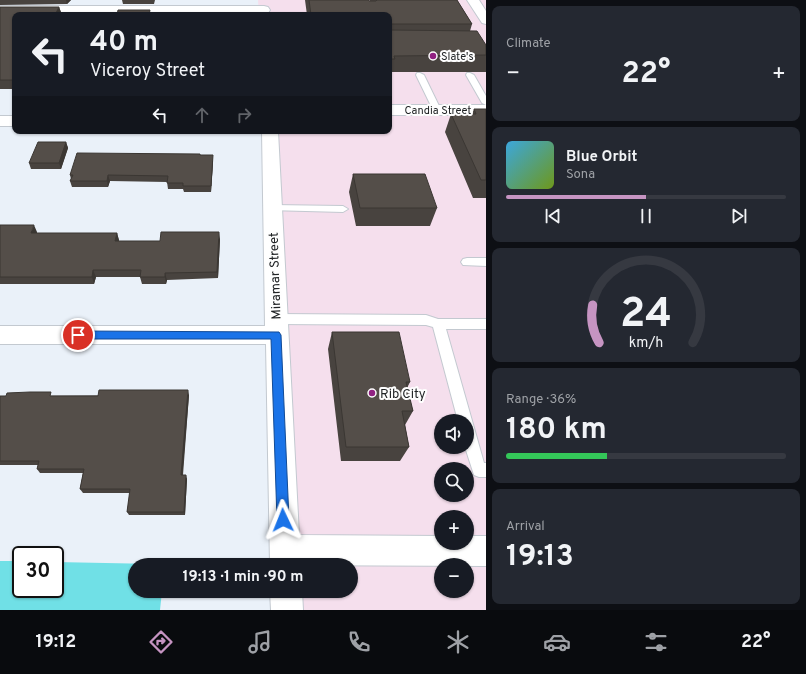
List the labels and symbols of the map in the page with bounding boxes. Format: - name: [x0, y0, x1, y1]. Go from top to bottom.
- place label: Slate's: [441, 50, 474, 64]
- marker: Slate's: [428, 51, 438, 61]
- street label: Candia Street: [404, 104, 472, 118]
- street label: Miramar Street: [266, 232, 286, 320]
- pin: [61, 318, 95, 352]
- place label: Rib City: [380, 387, 426, 403]
- marker: Rib City: [367, 388, 377, 398]
- position arrow: [262, 499, 304, 541]
- speed limit sign: 30: [12, 546, 64, 598]

